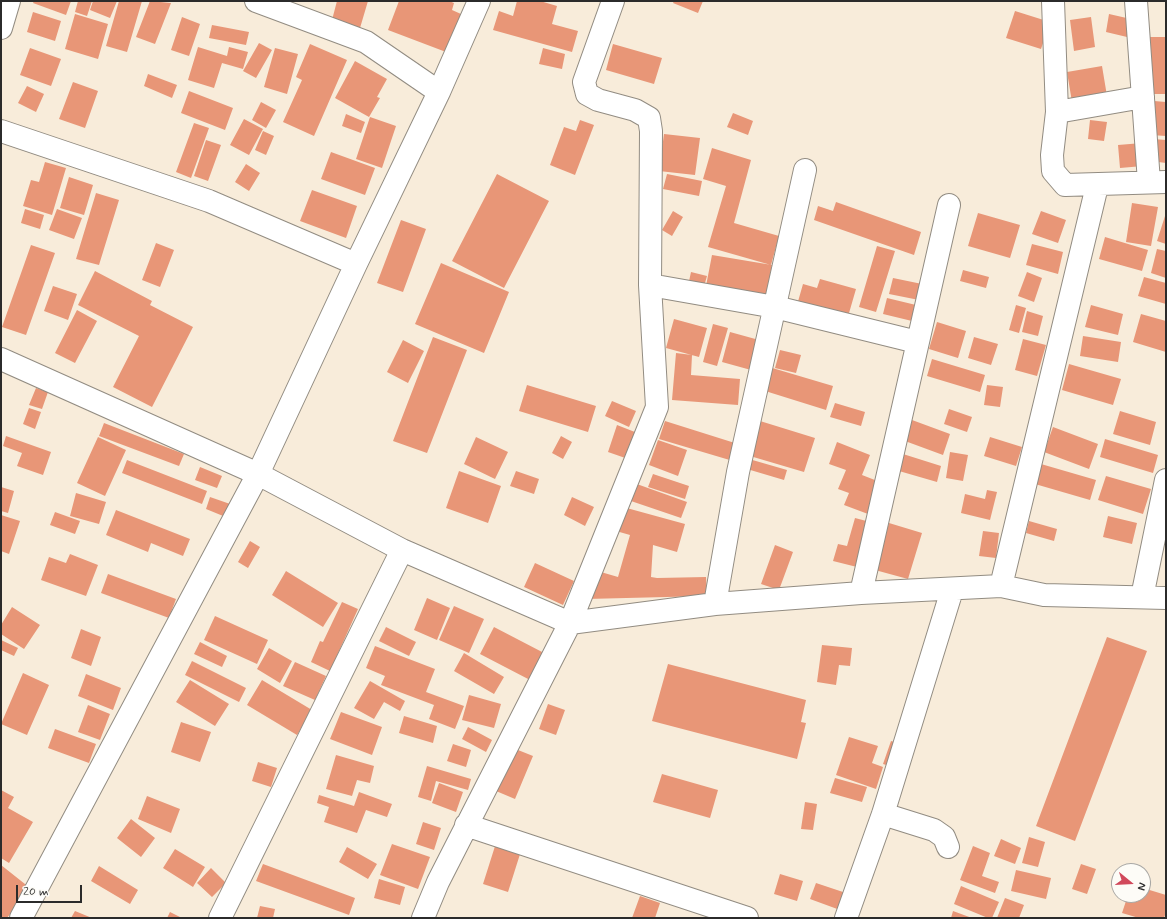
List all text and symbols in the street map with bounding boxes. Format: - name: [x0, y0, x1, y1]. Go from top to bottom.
- north arrow: [1111, 863, 1151, 903]
- scale bar: [18, 877, 84, 903]
- text: N: [1134, 881, 1149, 892]
- text: 20 m: [23, 884, 49, 900]

